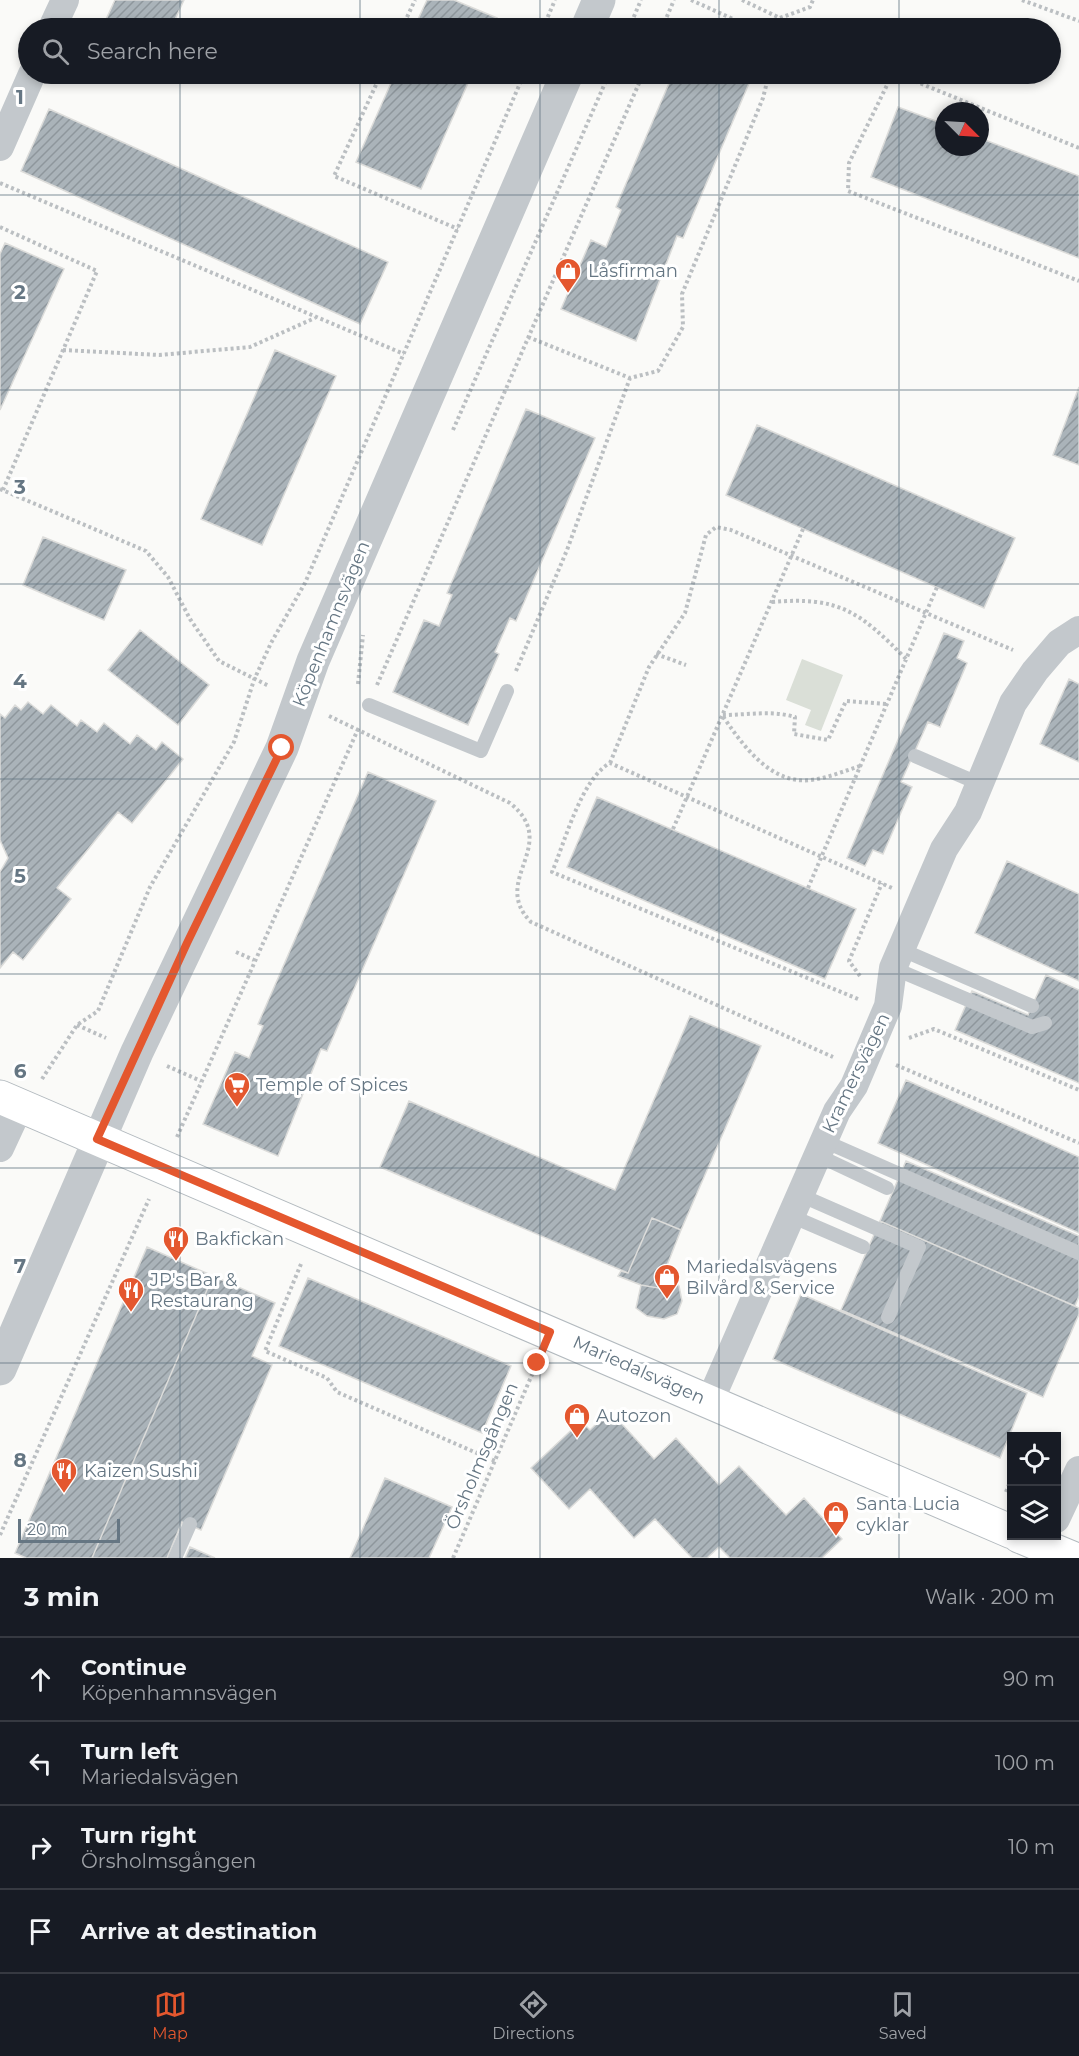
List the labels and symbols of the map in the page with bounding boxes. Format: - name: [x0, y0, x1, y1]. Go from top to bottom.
- text: 1: [16, 85, 24, 109]
- north arrow: [935, 102, 989, 156]
- shop icon: Låsfirman: [553, 256, 583, 294]
- place label: Låsfirman: [588, 260, 678, 282]
- text: 2: [14, 280, 26, 304]
- text: 3: [13, 475, 26, 499]
- street label: Köpenhamnsvägen: [288, 538, 374, 710]
- text: 4: [13, 669, 27, 693]
- route start: [268, 734, 294, 760]
- text: 5: [14, 864, 26, 888]
- street label: Kramersvägen: [817, 1009, 895, 1137]
- text: 6: [14, 1059, 27, 1083]
- supermarket icon: Temple of Spices: [222, 1070, 252, 1108]
- place label: Temple of Spices: [256, 1074, 408, 1096]
- restaurant icon: Bakfickan: [161, 1224, 191, 1262]
- place label: Bakfickan: [195, 1228, 284, 1250]
- text: 7: [14, 1254, 26, 1278]
- place label: Mariedalsvägens Bilvård & Service: [686, 1256, 837, 1299]
- shop icon: Mariedalsvägens Bilvård & Service: [652, 1262, 682, 1300]
- place label: JP's Bar & Restaurang: [149, 1269, 254, 1312]
- restaurant icon: JP's Bar & Restaurang: [116, 1275, 146, 1313]
- street label: Mariedalsvägen: [570, 1331, 708, 1409]
- route end: [523, 1349, 549, 1375]
- street label: Örsholmsgången: [441, 1379, 523, 1533]
- shop icon: Autozon: [562, 1401, 592, 1439]
- place label: Autozon: [596, 1405, 671, 1427]
- text: 8: [13, 1448, 27, 1472]
- restaurant icon: Kaizen Sushi: [49, 1456, 79, 1494]
- place label: Kaizen Sushi: [84, 1460, 198, 1482]
- place label: Santa Lucia cyklar: [856, 1493, 960, 1536]
- shop icon: Santa Lucia cyklar: [821, 1499, 851, 1537]
- scale bar: [18, 1516, 120, 1544]

